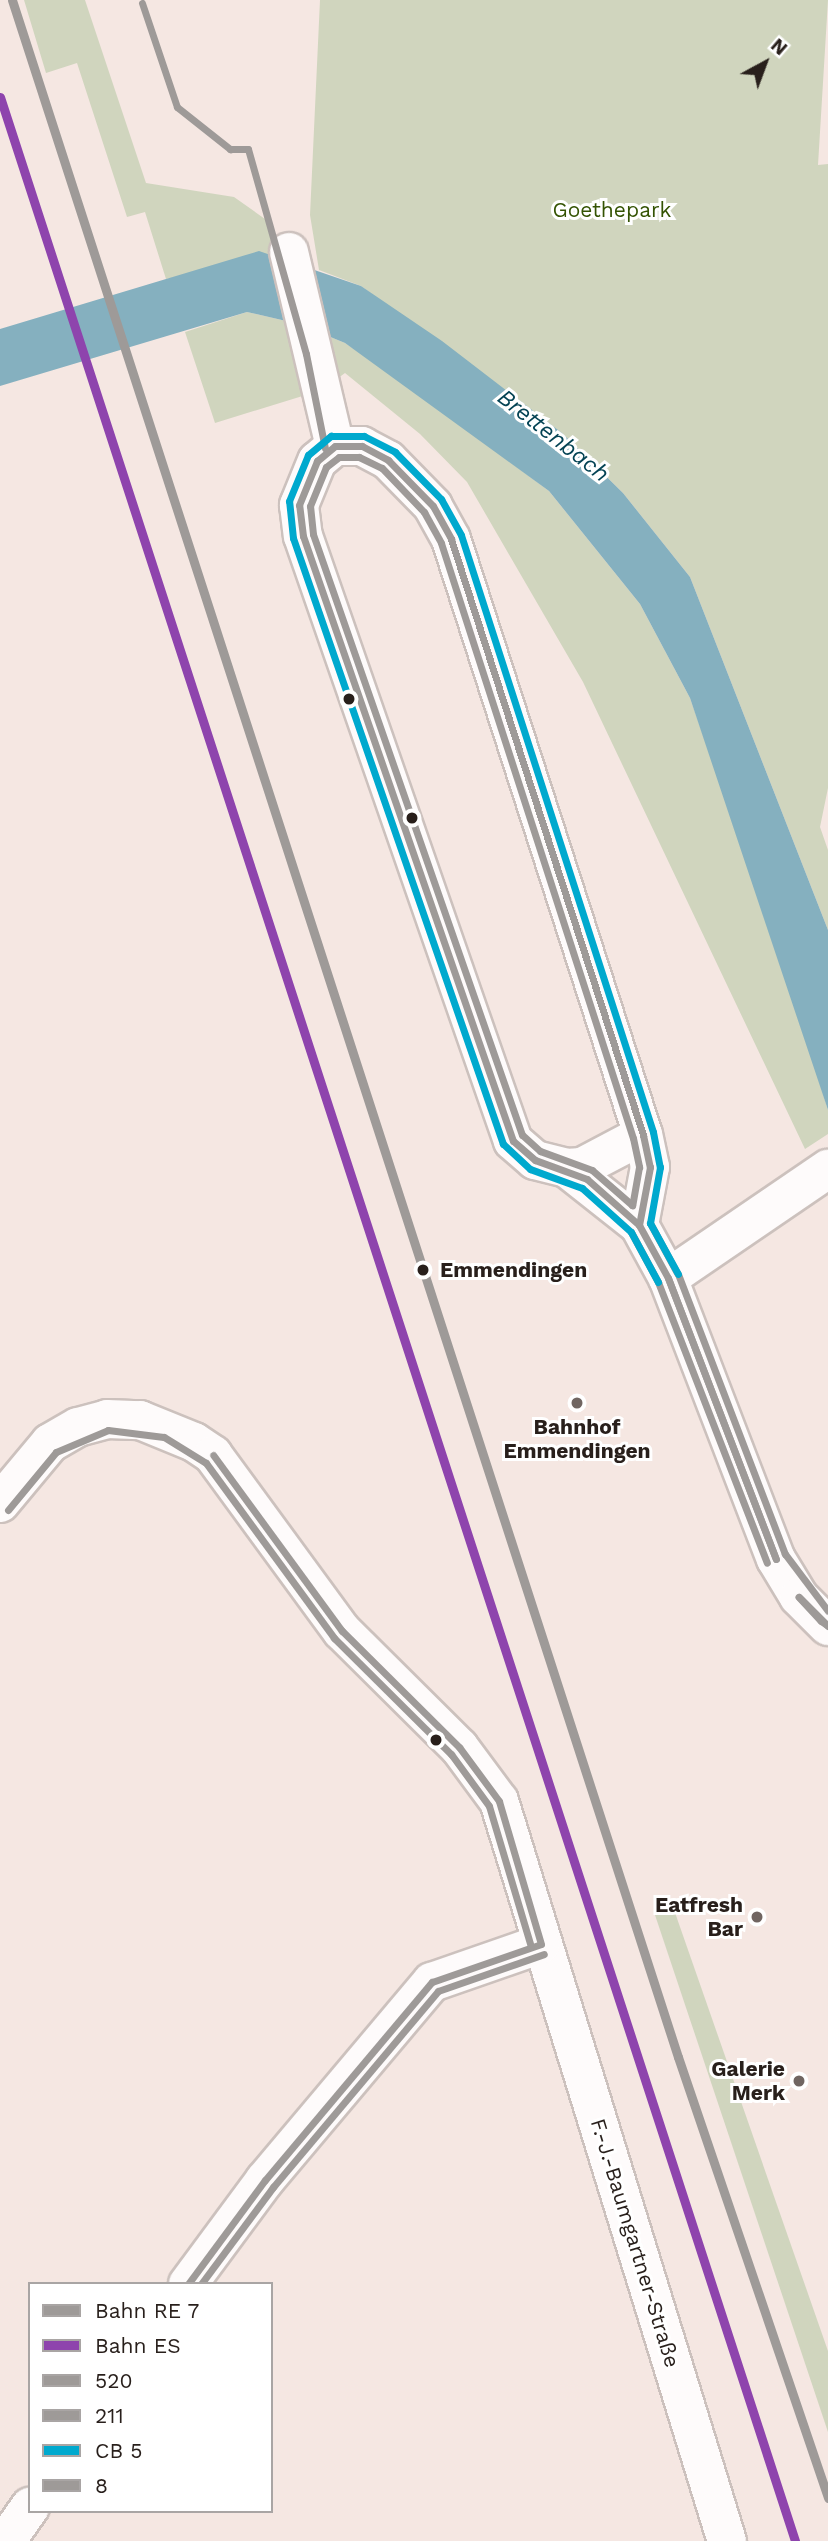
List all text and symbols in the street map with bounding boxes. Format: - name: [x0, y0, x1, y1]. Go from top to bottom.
- north arrow: [730, 28, 800, 98]
- text: N: [766, 33, 792, 60]
- park label: Goethepark: [552, 197, 672, 223]
- water label: Brettenbach: [492, 384, 614, 488]
- unlabelled marker: [342, 692, 356, 706]
- unlabelled marker: [405, 811, 419, 825]
- place label: Emmendingen: [440, 1257, 587, 1283]
- marker: Emmendingen: [412, 1259, 434, 1281]
- marker: Bahnhof Emmendingen: [569, 1395, 585, 1411]
- place label: Bahnhof Emmendingen: [503, 1414, 651, 1464]
- unlabelled marker: [429, 1733, 443, 1747]
- place label: Eatfresh Bar: [655, 1892, 743, 1942]
- marker: Eatfresh Bar: [749, 1909, 765, 1925]
- place label: Galerie Merk: [711, 2056, 785, 2106]
- marker: Galerie Merk: [791, 2073, 807, 2089]
- street label: F.-J.-Baumgartner-Straße: [585, 2116, 685, 2370]
- legend: [28, 2282, 273, 2513]
- text: Bahn RE 7: [95, 2298, 199, 2323]
- text: Bahn ES: [95, 2333, 181, 2358]
- text: 520: [95, 2368, 133, 2393]
- text: 211: [95, 2403, 124, 2428]
- text: CB 5: [95, 2438, 143, 2463]
- text: 8: [95, 2473, 108, 2498]

